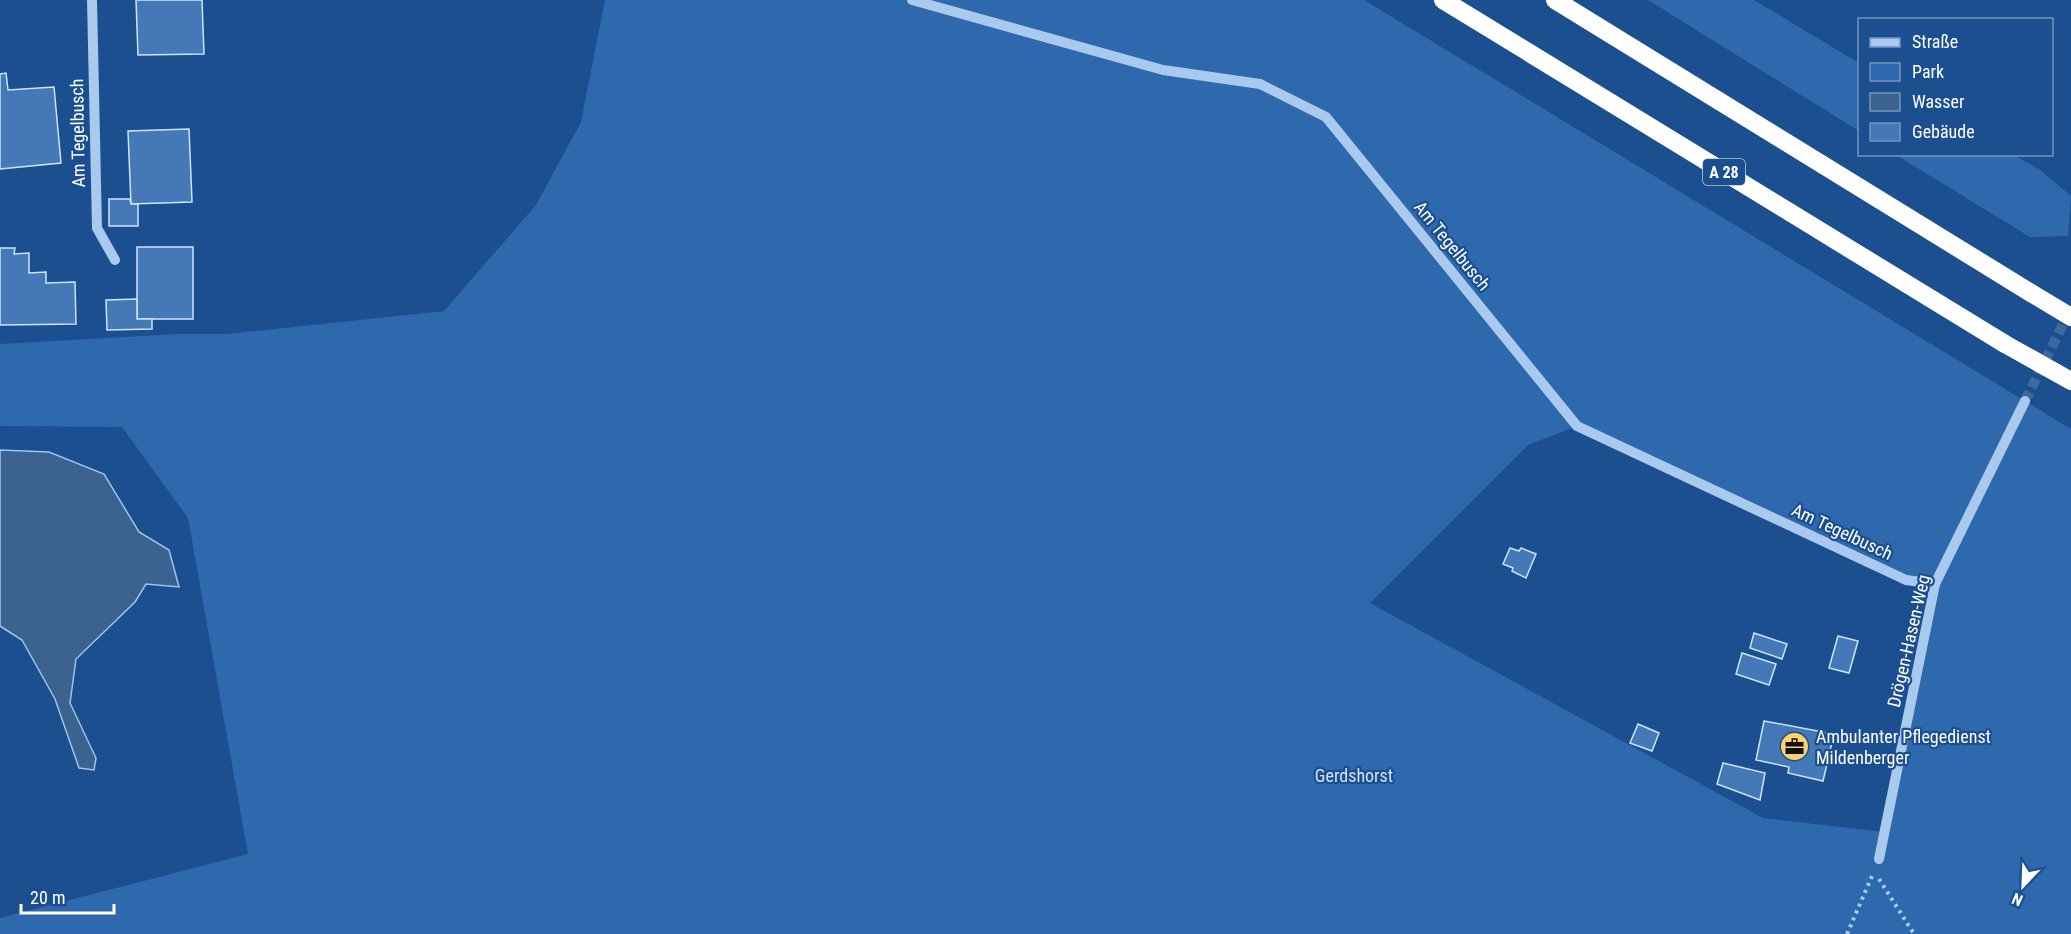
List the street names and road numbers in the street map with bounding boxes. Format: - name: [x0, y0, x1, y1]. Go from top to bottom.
- street label: Am Tegelbusch: [66, 78, 89, 188]
- road number: A 28: [1703, 159, 1745, 185]
- street label: Am Tegelbusch: [1410, 197, 1495, 295]
- street label: Am Tegelbusch: [1788, 499, 1896, 564]
- street label: Drögen-Hasen-Weg: [1883, 573, 1934, 709]

